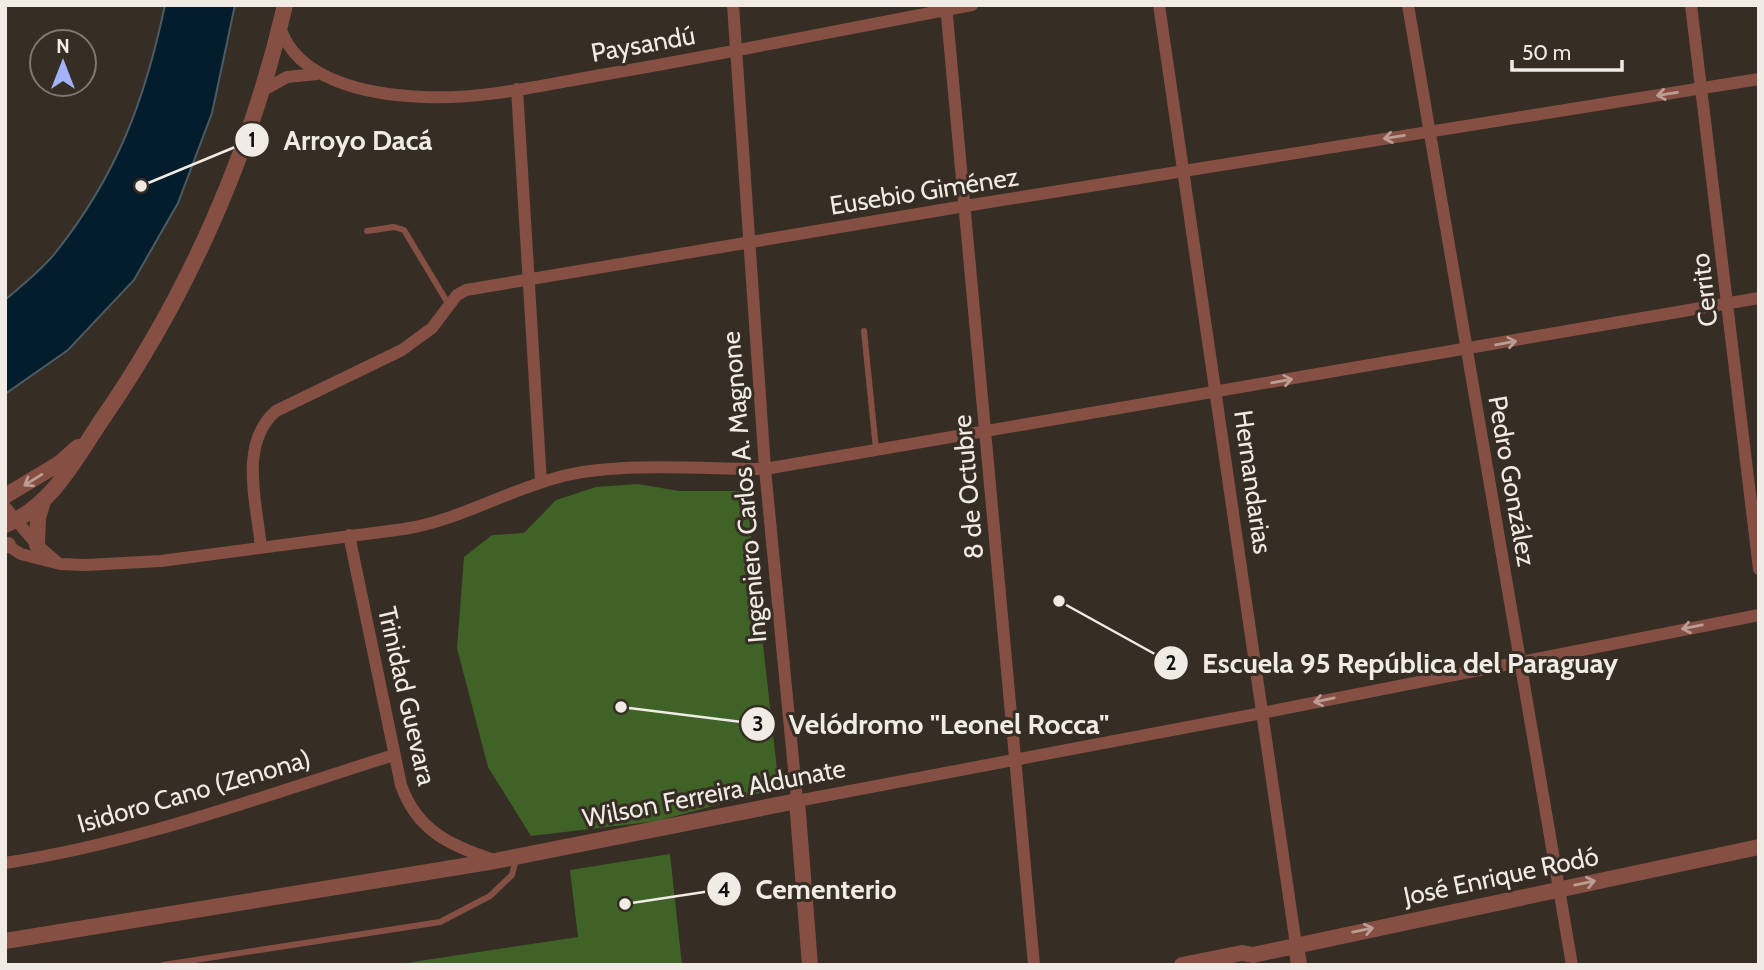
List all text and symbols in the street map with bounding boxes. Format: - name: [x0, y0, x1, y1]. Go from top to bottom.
- street label: Paysandú: [588, 19, 698, 69]
- north arrow: [28, 28, 98, 98]
- scale bar: [1512, 28, 1622, 72]
- text: N: [56, 35, 70, 58]
- text: 50 m: [1522, 40, 1571, 65]
- one-way arrow: [1656, 88, 1679, 101]
- callout: Arroyo Dacá: [235, 115, 447, 164]
- text: Arroyo Dacá: [284, 123, 432, 157]
- text: 1: [248, 127, 256, 152]
- one-way arrow: [1383, 131, 1406, 144]
- street label: Eusebio Giménez: [827, 160, 1021, 222]
- street label: Cerrito: [1684, 251, 1724, 329]
- street label: Ingeniero Carlos A. Magnone: [714, 330, 774, 644]
- one-way arrow: [1494, 335, 1517, 349]
- one-way arrow: [1270, 374, 1293, 388]
- street label: Pedro González: [1481, 393, 1543, 569]
- street label: Hernandarias: [1227, 408, 1279, 556]
- street label: 8 de Octubre: [946, 413, 990, 561]
- one-way arrow: [24, 474, 44, 488]
- street label: Trinidad Guevara: [371, 604, 443, 789]
- one-way arrow: [1681, 621, 1704, 635]
- callout: Escuela 95 República del Paraguay: [1153, 638, 1633, 687]
- text: Escuela 95 República del Paraguay: [1202, 646, 1618, 680]
- text: 2: [1165, 650, 1177, 675]
- one-way arrow: [1313, 694, 1336, 708]
- callout: Velódromo "Leonel Rocca": [740, 699, 1124, 748]
- text: Velódromo "Leonel Rocca": [789, 707, 1109, 741]
- text: 3: [752, 711, 764, 736]
- street label: Isidoro Cano (Zenona): [74, 742, 314, 840]
- street label: Wilson Ferreira Aldunate: [580, 752, 848, 834]
- street label: José Enrique Rodó: [1400, 840, 1601, 912]
- callout: Cementerio: [707, 865, 911, 914]
- text: Cementerio: [755, 872, 897, 906]
- one-way arrow: [1573, 876, 1596, 890]
- text: 4: [717, 877, 731, 902]
- one-way arrow: [1351, 923, 1374, 937]

